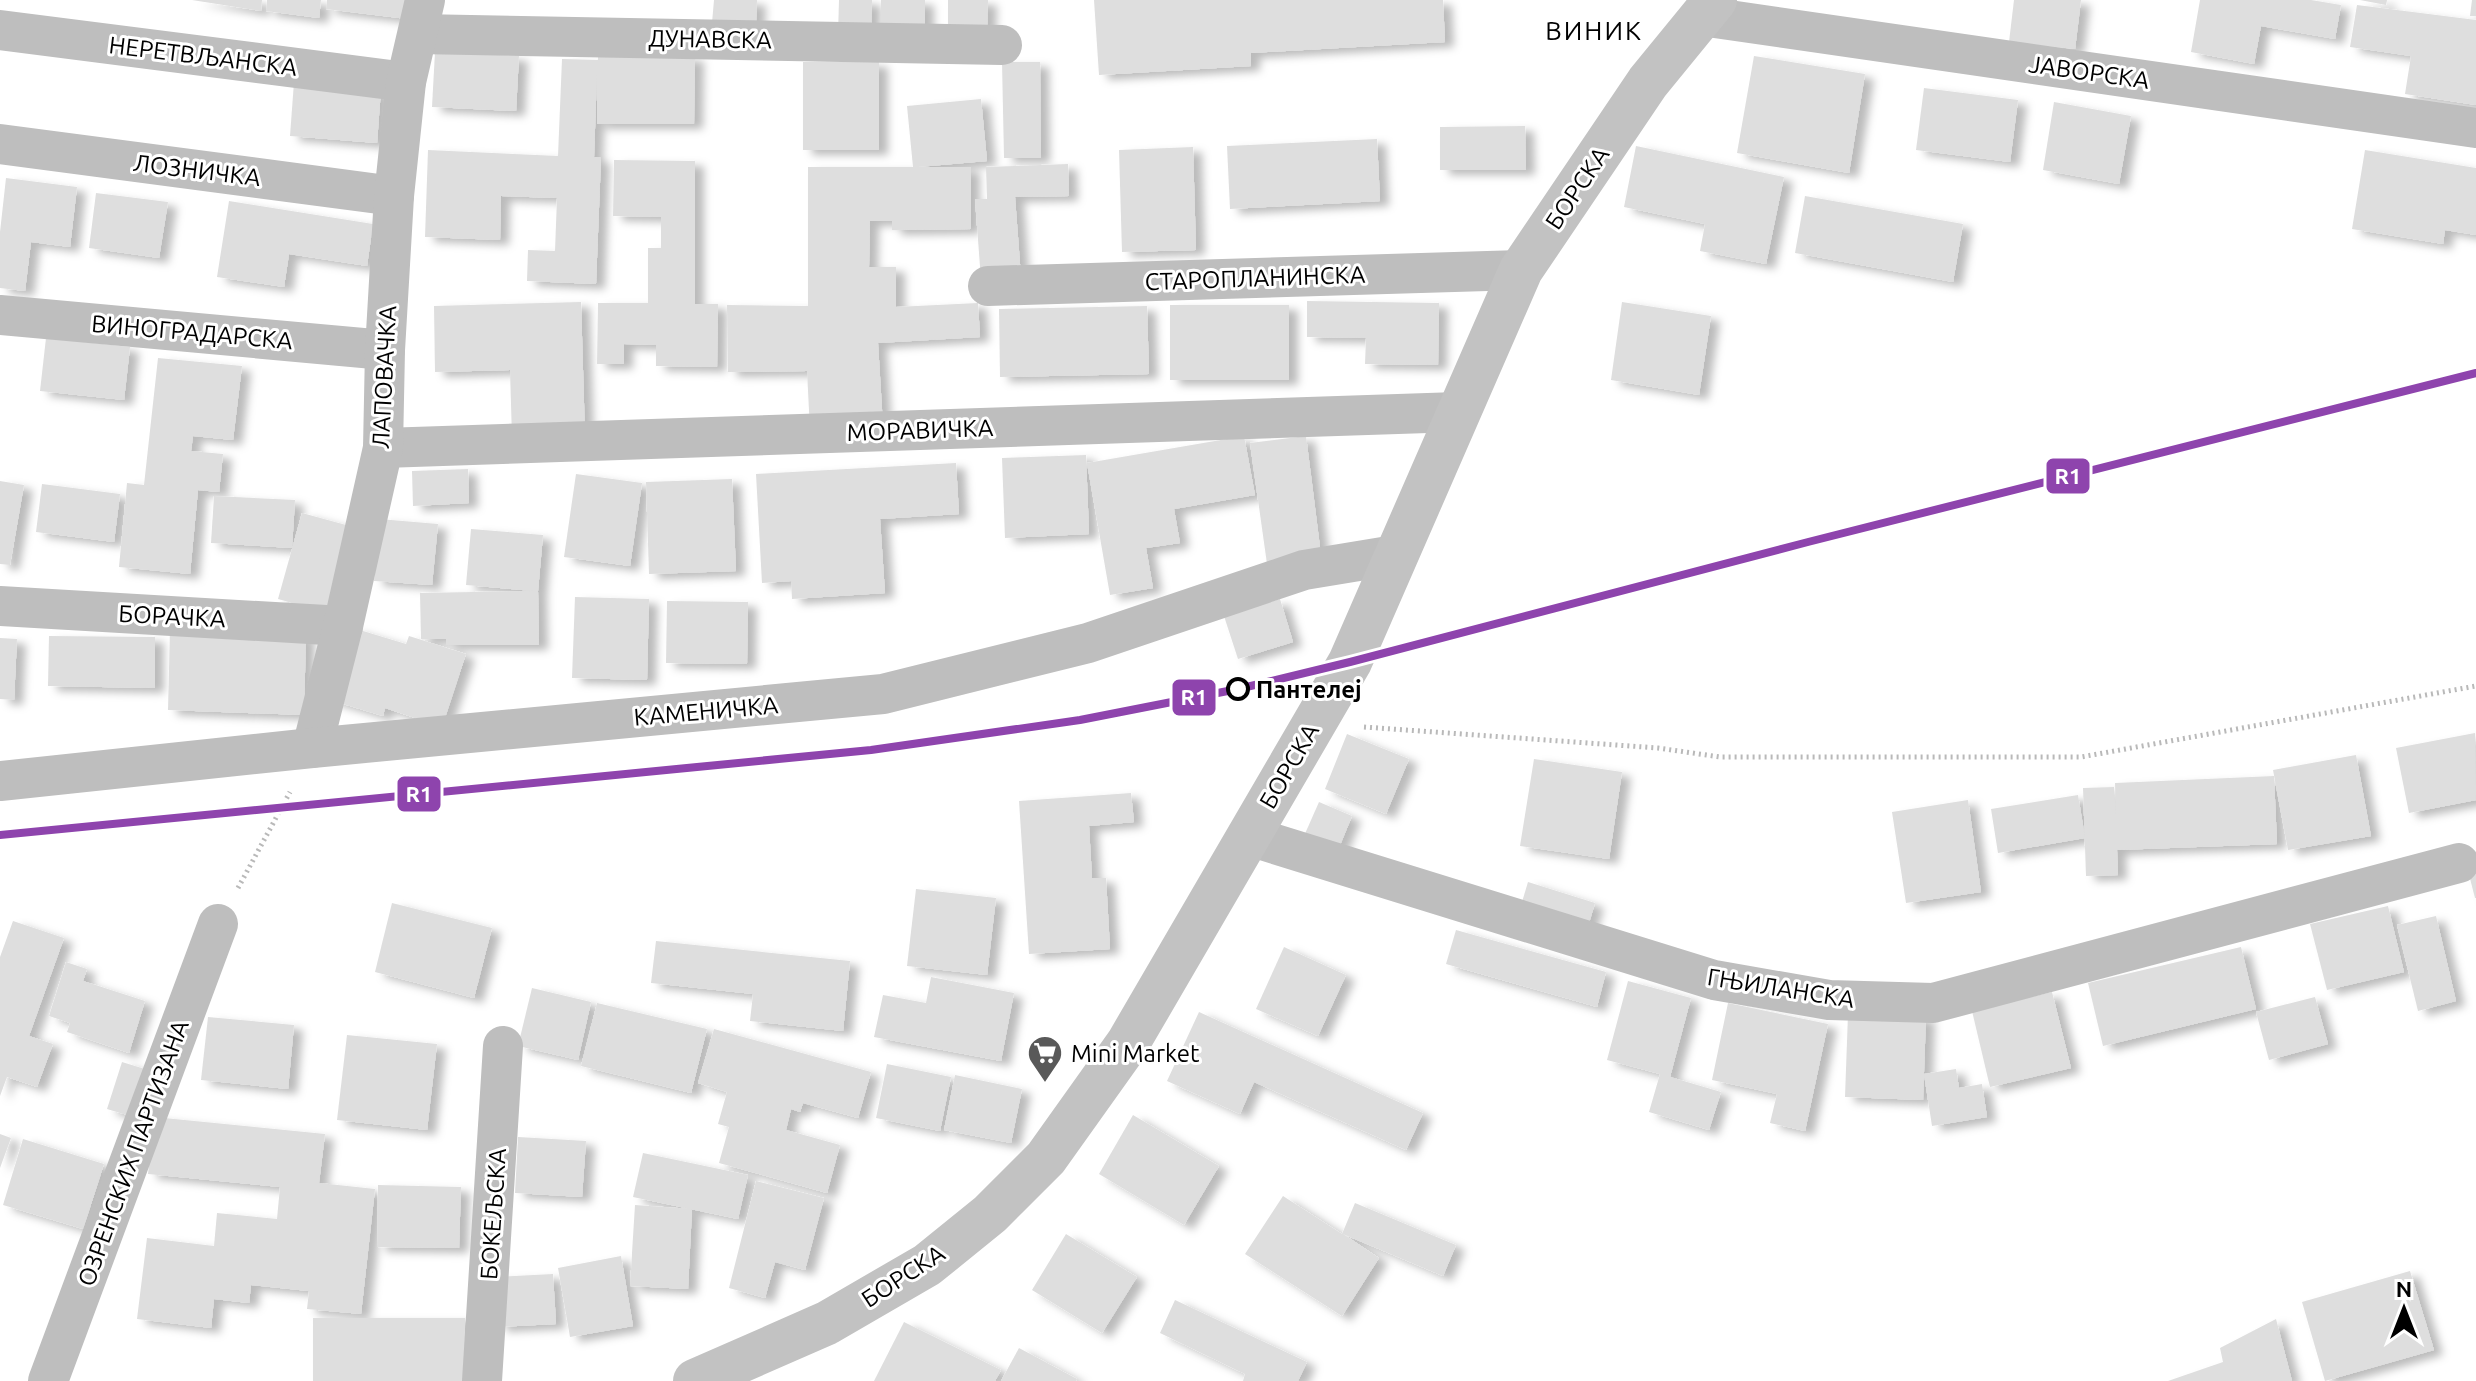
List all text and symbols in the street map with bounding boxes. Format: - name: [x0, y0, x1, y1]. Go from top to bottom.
- district label: ВИНИК: [1545, 16, 1643, 45]
- street label: ДУНАВСКА: [648, 24, 772, 54]
- street label: НЕРЕТВЉАНСКА: [107, 31, 299, 81]
- street label: ЈАВОРСКА: [2027, 50, 2151, 94]
- street label: БОРСКА: [1540, 141, 1615, 234]
- street label: ЛОЗНИЧКА: [132, 149, 262, 191]
- street label: СТАРОПЛАНИНСКА: [1144, 261, 1366, 295]
- street label: ЛАПОВАЧКА: [367, 304, 401, 449]
- street label: ВИНОГРАДАРСКА: [90, 310, 294, 354]
- street label: МОРАВИЧКА: [846, 414, 994, 446]
- line badge: R1: [2045, 457, 2091, 495]
- text: R1: [2055, 463, 2081, 488]
- street label: БОРАЧКА: [118, 600, 227, 632]
- place label: Пантелеј: [1256, 676, 1362, 703]
- line badge: R1: [1171, 678, 1217, 717]
- marker: Пантелеј: [1227, 678, 1249, 700]
- text: R1: [1181, 684, 1207, 709]
- street label: КАМЕНИЧКА: [633, 691, 780, 731]
- street label: БОРСКА: [1254, 718, 1324, 813]
- line badge: R1: [396, 775, 442, 813]
- text: R1: [406, 781, 432, 806]
- street label: ГЊИЛАНСКА: [1706, 963, 1857, 1013]
- street label: ОЗРЕНСКИХ ПАРТИЗАНА: [72, 1016, 194, 1290]
- supermarket icon: Mini Market: [1026, 1034, 1064, 1084]
- place label: Mini Market: [1071, 1040, 1200, 1067]
- street label: БОКЕЉСКА: [475, 1147, 511, 1281]
- street label: БОРСКА: [856, 1239, 950, 1313]
- north arrow: [2364, 1269, 2444, 1349]
- text: N: [2396, 1276, 2412, 1301]

